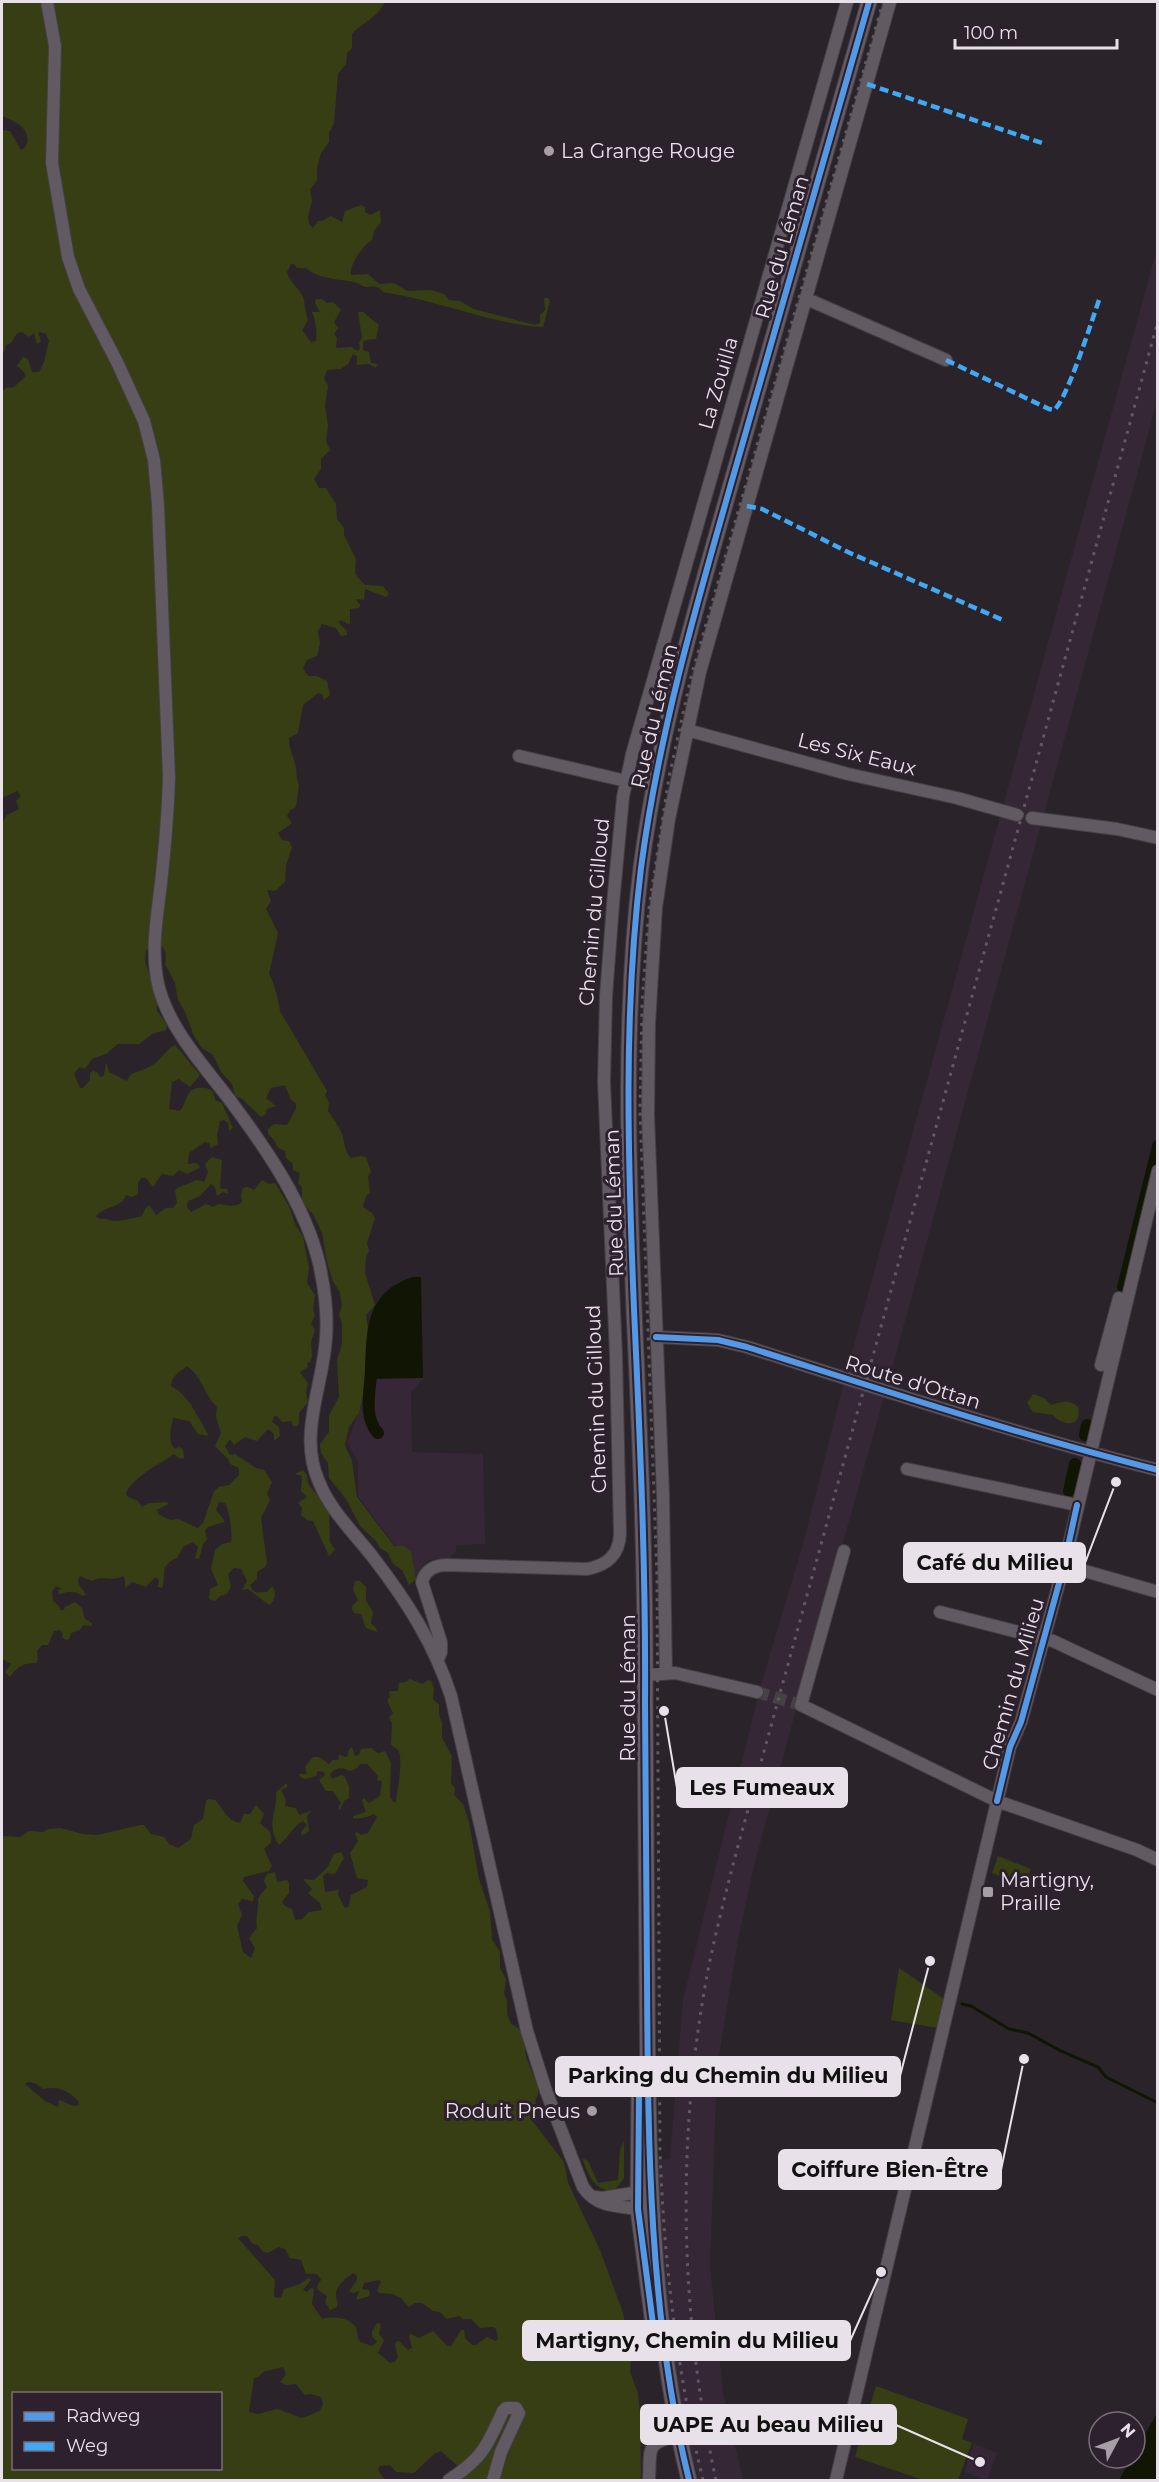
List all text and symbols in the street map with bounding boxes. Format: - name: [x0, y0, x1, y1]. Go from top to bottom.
- scale bar: [955, 12, 1117, 50]
- text: 100 m: [964, 22, 1018, 44]
- place label: La Grange Rouge: [561, 139, 735, 163]
- marker: La Grange Rouge: [542, 144, 556, 158]
- street label: Rue du Léman: [750, 173, 814, 321]
- street label: La Zouilla: [693, 334, 743, 432]
- street label: Rue du Léman: [626, 641, 682, 791]
- street label: Les Six Eaux: [795, 728, 919, 780]
- street label: Chemin du Gilloud: [574, 817, 614, 1007]
- street label: Rue du Léman: [599, 1129, 629, 1277]
- street label: Chemin du Gilloud: [581, 1304, 611, 1494]
- street label: Route d'Ottan: [842, 1350, 984, 1414]
- callout: Café du Milieu: [904, 1543, 1085, 1582]
- text: Café du Milieu: [917, 1550, 1073, 1575]
- street label: Chemin du Milieu: [977, 1595, 1049, 1773]
- street label: Rue du Léman: [616, 1614, 640, 1762]
- callout: Les Fumeaux: [677, 1768, 847, 1807]
- text: Les Fumeaux: [689, 1775, 835, 1800]
- place label: Martigny, Praille: [1000, 1868, 1094, 1915]
- marker: Martigny, Praille: [981, 1885, 995, 1899]
- callout: Parking du Chemin du Milieu: [556, 2057, 900, 2096]
- text: Parking du Chemin du Milieu: [568, 2063, 888, 2088]
- place label: Roduit Pneus: [445, 2099, 580, 2123]
- marker: Roduit Pneus: [585, 2104, 599, 2118]
- callout: Coiffure Bien-Être: [779, 2150, 1001, 2189]
- text: Coiffure Bien-Être: [791, 2157, 989, 2182]
- callout: Martigny, Chemin du Milieu: [523, 2321, 850, 2360]
- text: Martigny, Chemin du Milieu: [535, 2328, 839, 2353]
- legend: [12, 2392, 222, 2470]
- text: Radweg: [66, 2405, 141, 2427]
- callout: UAPE Au beau Milieu: [641, 2405, 896, 2444]
- north arrow: [1087, 2410, 1147, 2470]
- text: UAPE Au beau Milieu: [652, 2412, 884, 2437]
- text: N: [1117, 2419, 1139, 2442]
- text: Weg: [66, 2435, 108, 2457]

